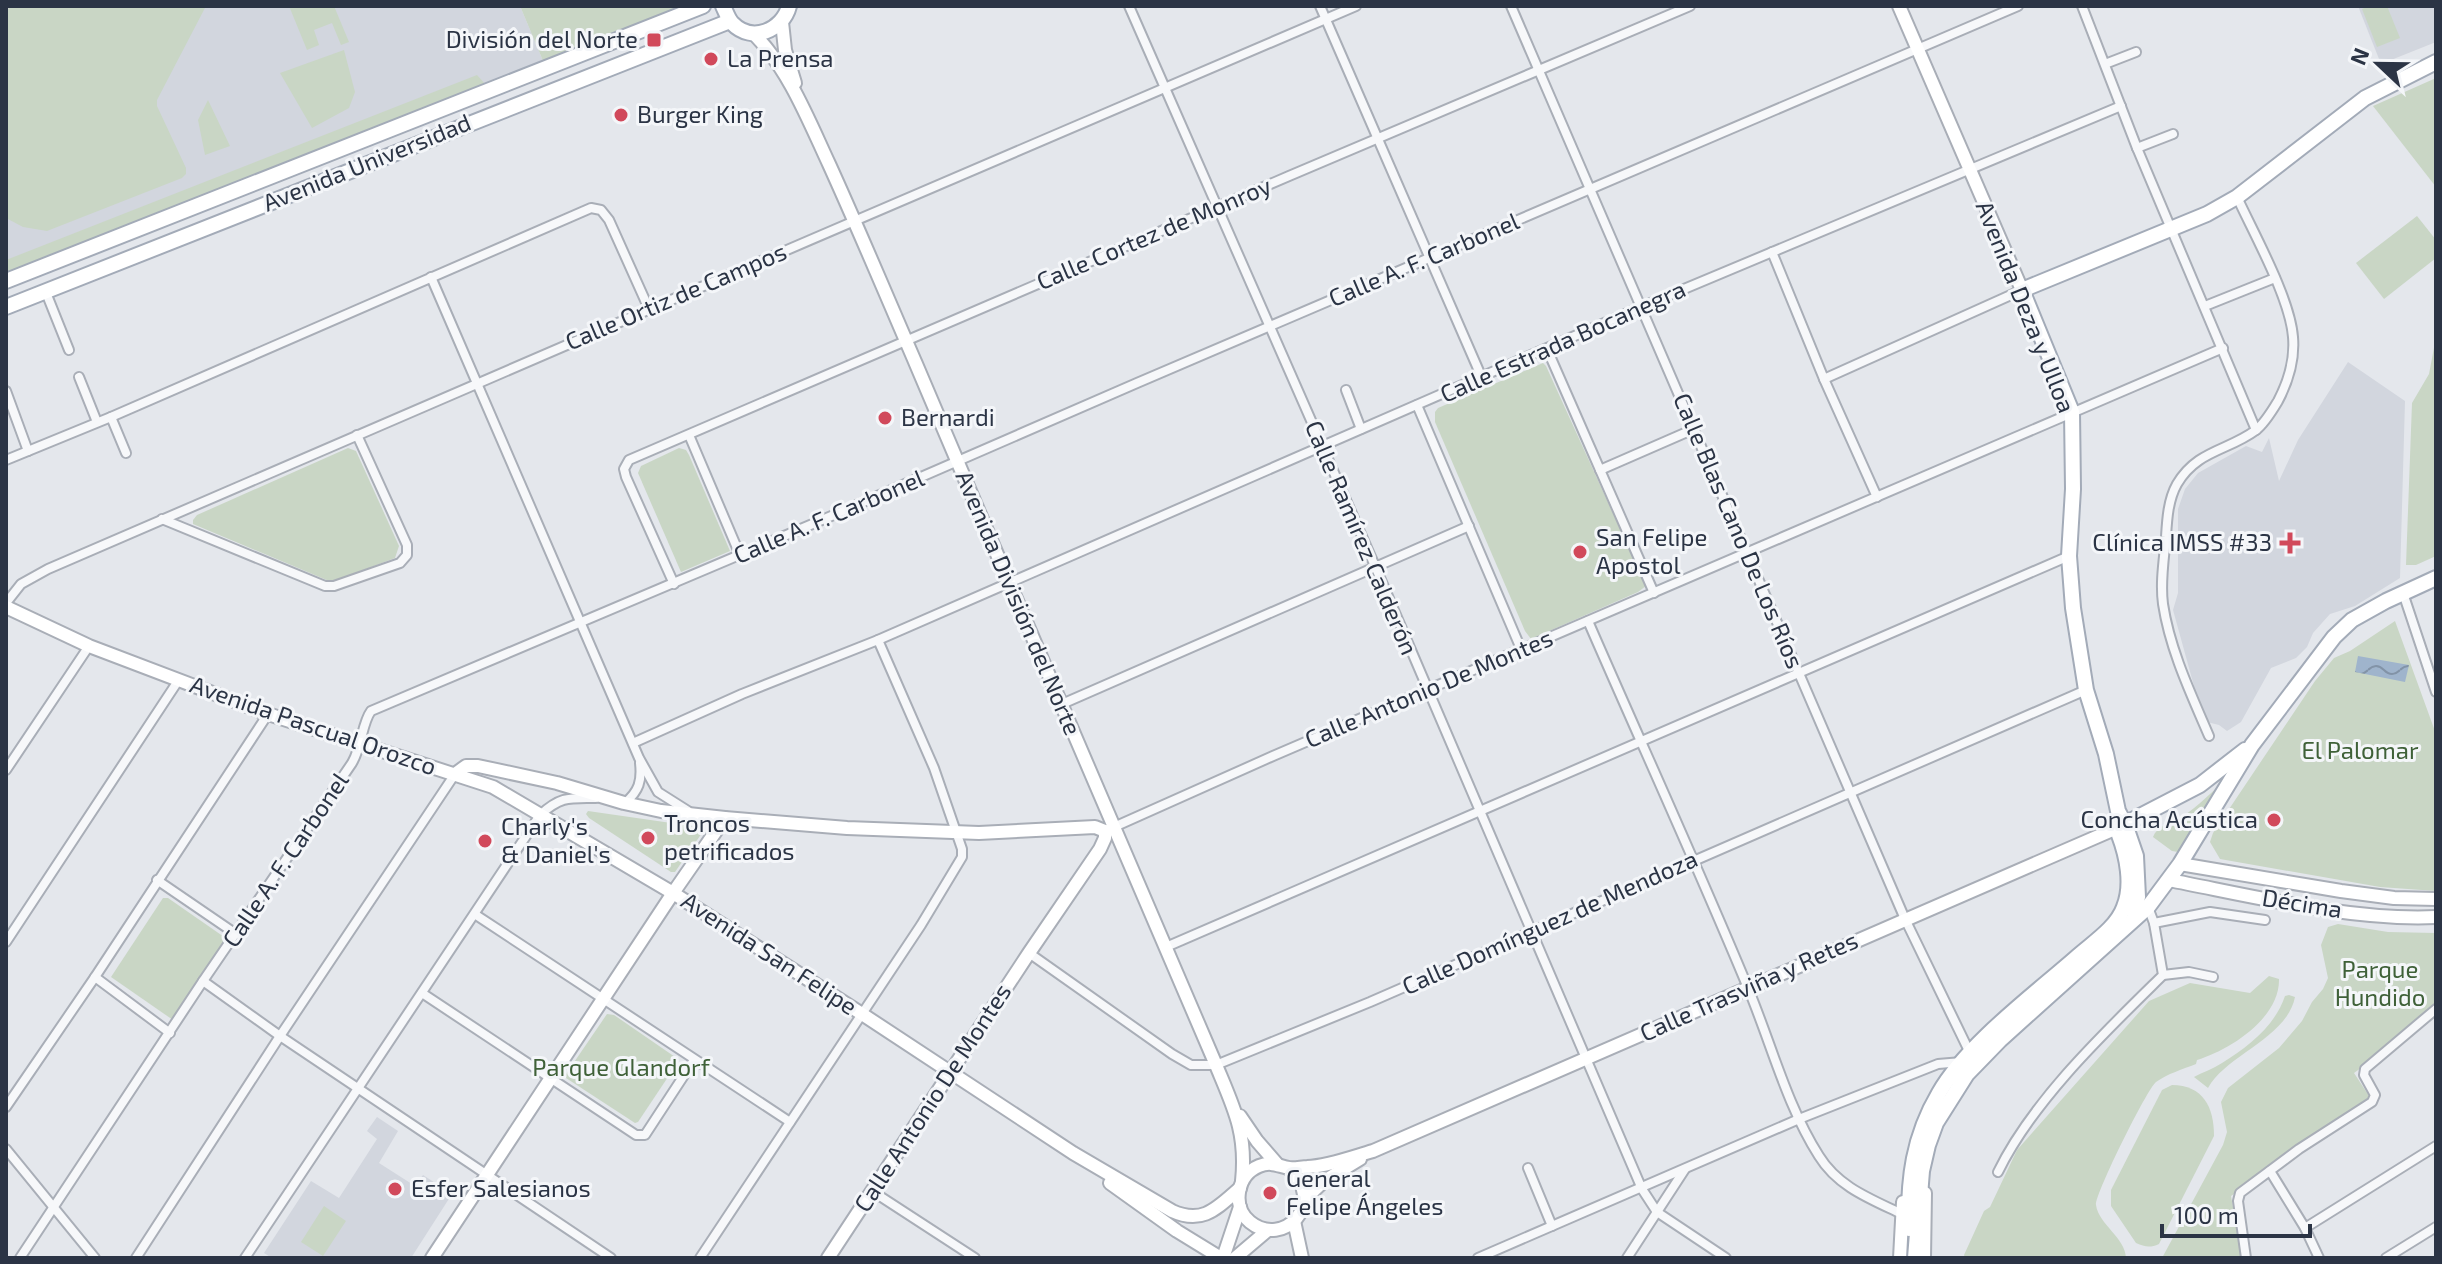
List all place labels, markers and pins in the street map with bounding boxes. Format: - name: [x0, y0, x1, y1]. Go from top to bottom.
- place label: División del Norte: [446, 24, 638, 53]
- marker: División del Norte: [645, 31, 663, 49]
- place label: La Prensa: [727, 43, 834, 72]
- marker: La Prensa: [702, 50, 720, 68]
- place label: Burger King: [637, 99, 763, 128]
- marker: Burger King: [612, 106, 630, 124]
- place label: Bernardi: [901, 402, 995, 431]
- marker: Bernardi: [876, 409, 894, 427]
- place label: San Felipe Apostol: [1596, 522, 1707, 579]
- place label: Clínica IMSS #33: [2092, 527, 2272, 556]
- marker: Clínica IMSS #33: [2279, 532, 2301, 554]
- marker: San Felipe Apostol: [1571, 543, 1589, 561]
- place label: Concha Acústica: [2081, 804, 2258, 833]
- place label: Troncos petrificados: [664, 808, 795, 865]
- place label: Charly's & Daniel's: [501, 811, 611, 868]
- marker: Concha Acústica: [2265, 811, 2283, 829]
- marker: Troncos petrificados: [639, 829, 657, 847]
- marker: Charly's & Daniel's: [476, 832, 494, 850]
- place label: General Felipe Ángeles: [1286, 1163, 1443, 1220]
- place label: Esfer Salesianos: [411, 1173, 591, 1202]
- marker: Esfer Salesianos: [386, 1180, 404, 1198]
- marker: General Felipe Ángeles: [1261, 1184, 1279, 1202]

